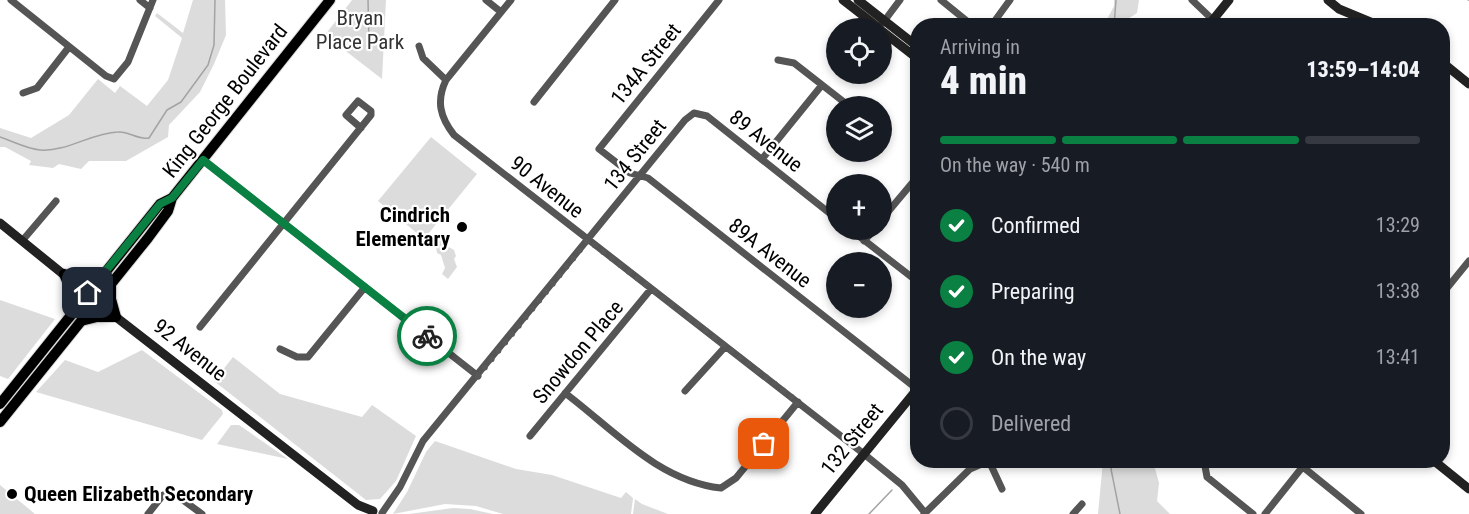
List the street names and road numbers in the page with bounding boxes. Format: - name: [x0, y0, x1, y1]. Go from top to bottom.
- street label: 134A Street: [606, 19, 686, 109]
- street label: King George Boulevard: [158, 20, 292, 182]
- street label: 89 Avenue: [725, 105, 807, 177]
- street label: 134 Street: [599, 114, 671, 196]
- street label: 90 Avenue: [506, 151, 588, 223]
- street label: 89A Avenue: [724, 213, 816, 293]
- street label: Snowdon Place: [528, 295, 628, 408]
- street label: 92 Avenue: [149, 314, 231, 386]
- street label: 132 Street: [816, 398, 888, 480]

